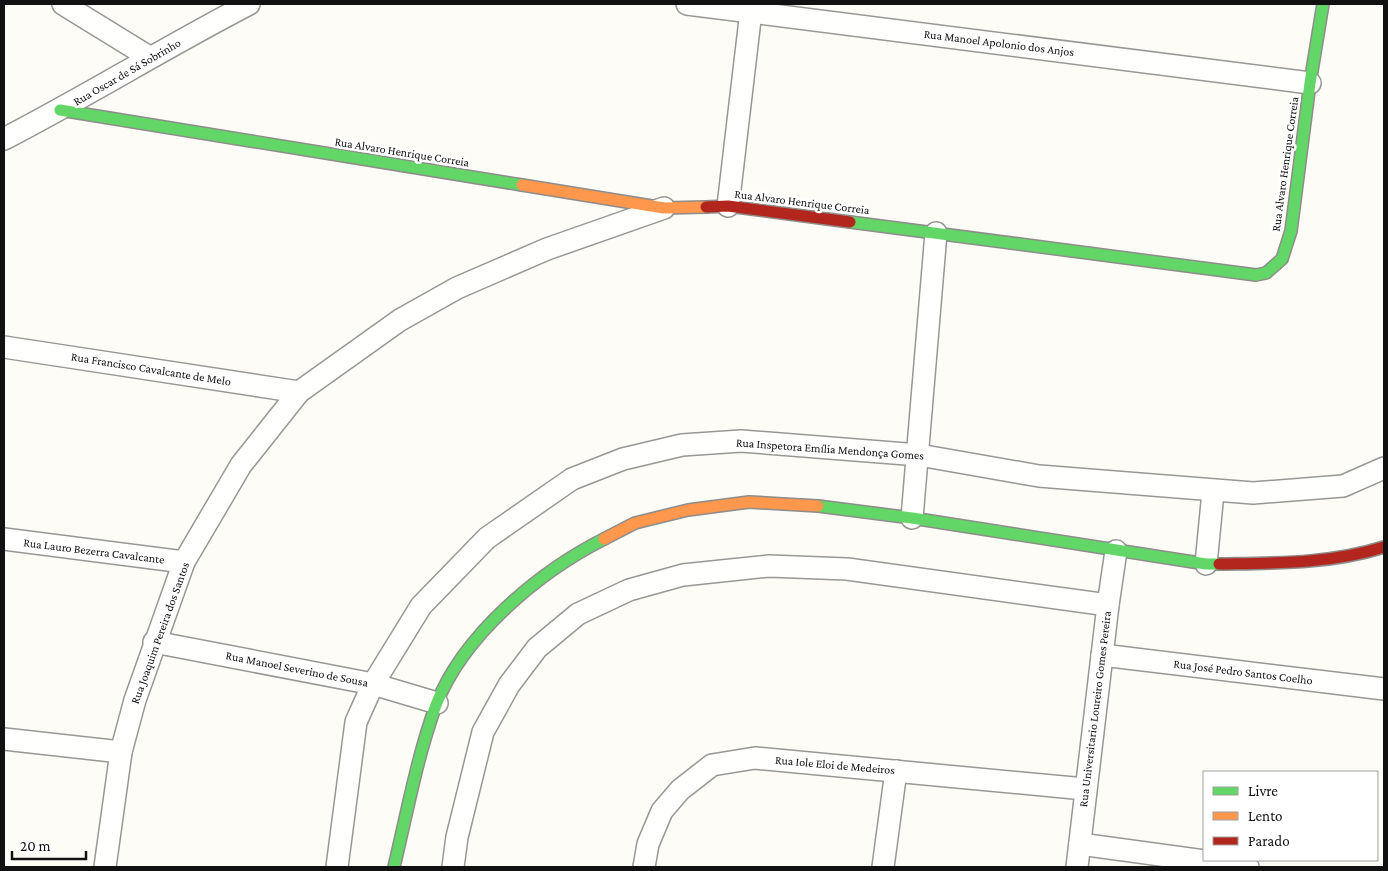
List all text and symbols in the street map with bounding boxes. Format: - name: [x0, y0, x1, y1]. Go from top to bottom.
- street label: Rua Manoel Apolonio dos Anjos: [923, 27, 1075, 59]
- street label: Rua Oscar de Sá Sobrinho: [71, 35, 183, 108]
- street label: Rua Alvaro Henrique Correia: [1269, 95, 1301, 232]
- street label: Rua Alvaro Henrique Correia: [334, 134, 471, 170]
- street label: Rua Alvaro Henrique Correia: [734, 187, 871, 217]
- street label: Rua Francisco Cavalcante de Melo: [70, 349, 232, 389]
- street label: Rua Inspetora Emília Mendonça Gomes: [736, 435, 925, 463]
- street label: Rua Lauro Bezerra Cavalcante: [23, 535, 165, 567]
- street label: Rua Joaquim Pereira dos Santos: [128, 560, 192, 706]
- street label: Rua Universitario Loureiro Gomes Pereira: [1076, 610, 1114, 808]
- street label: Rua Manoel Severino de Sousa: [225, 648, 370, 690]
- street label: Rua José Pedro Santos Coelho: [1173, 657, 1313, 687]
- street label: Rua Iole Eloi de Medeiros: [774, 753, 896, 777]
- legend: [1203, 771, 1378, 861]
- text: Livre: [1248, 783, 1278, 799]
- text: Lento: [1248, 808, 1282, 824]
- scale bar: [12, 828, 86, 860]
- text: Parado: [1248, 833, 1290, 849]
- text: 20 m: [20, 838, 51, 854]

